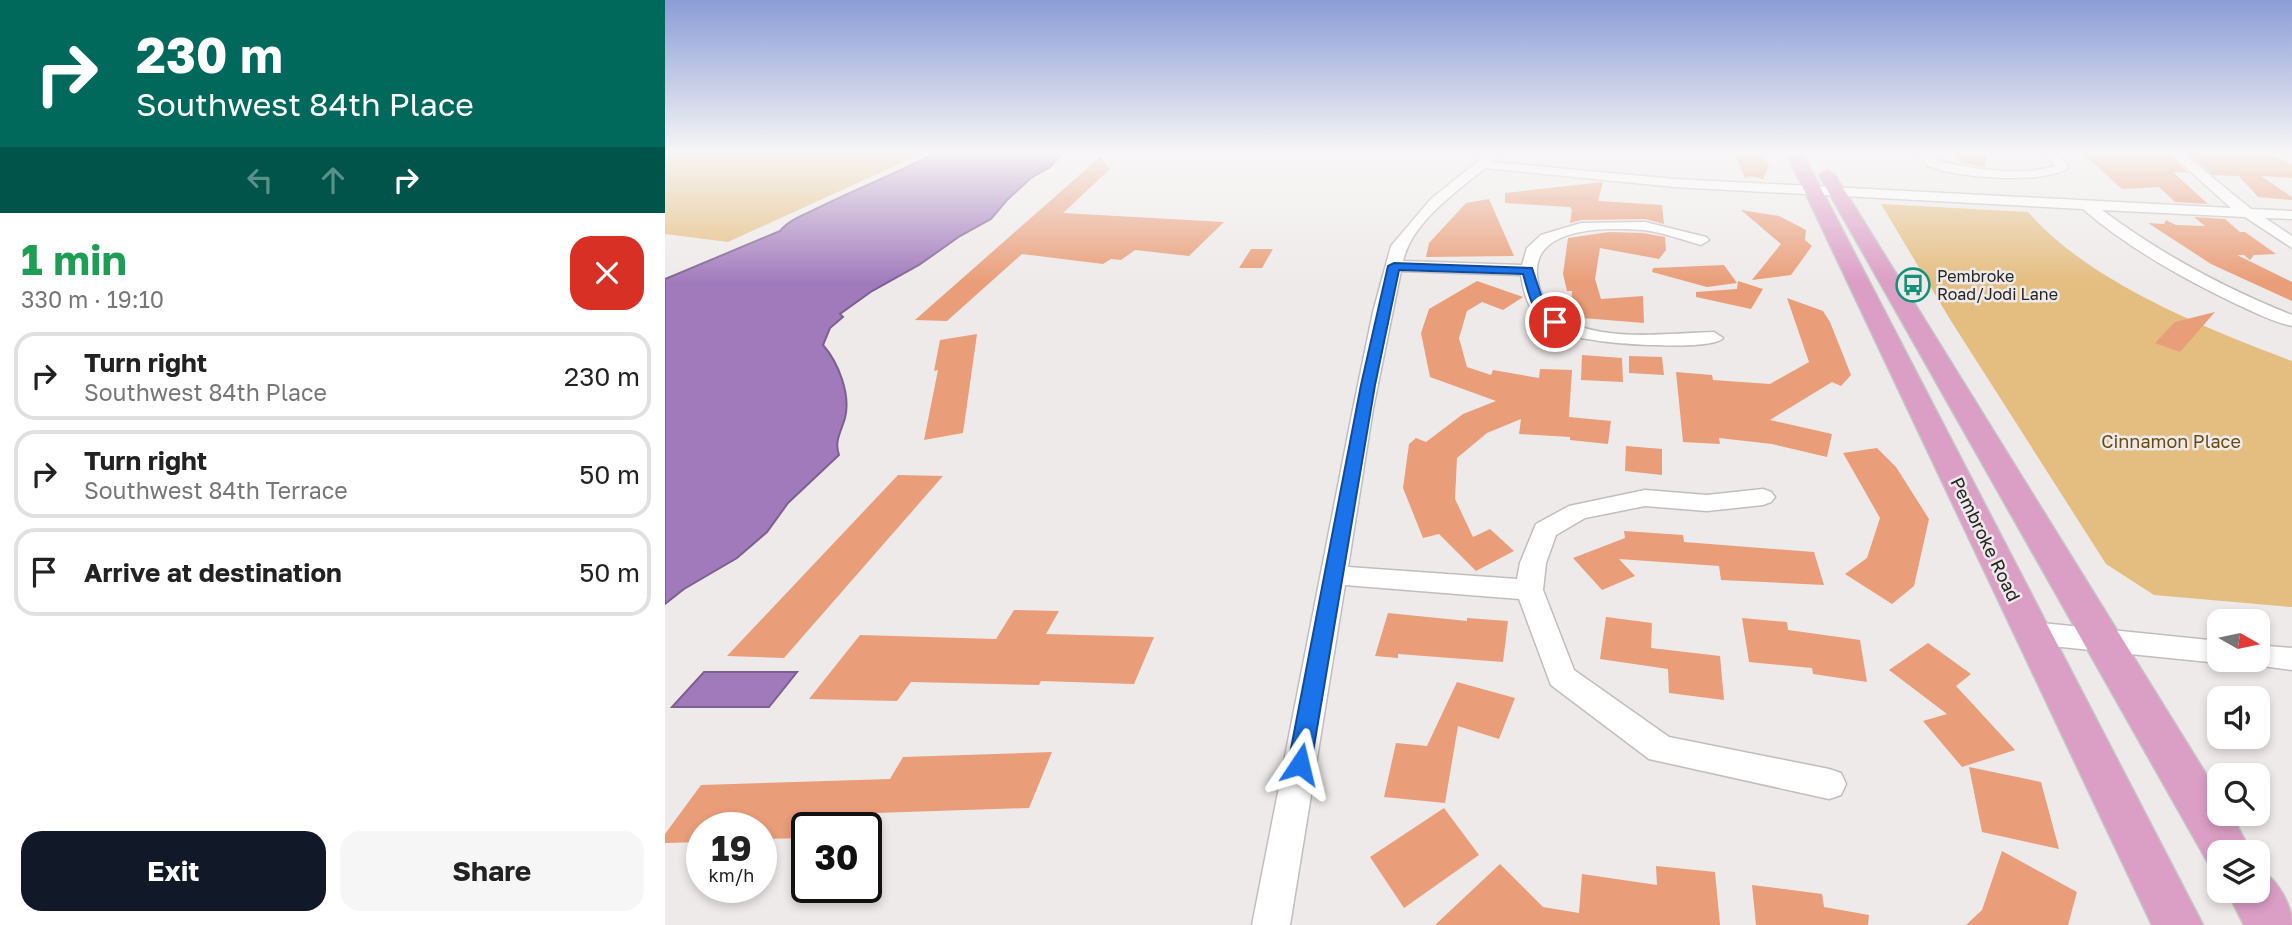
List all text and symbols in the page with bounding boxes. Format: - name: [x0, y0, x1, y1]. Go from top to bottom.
- text: 230 m: [136, 25, 283, 84]
- icon: right: [21, 28, 112, 119]
- text: Southwest 84th Place: [136, 85, 474, 123]
- icon: left: [241, 161, 279, 199]
- icon: ahead: [314, 161, 352, 199]
- icon: right: [387, 161, 425, 199]
- text: 1 min: [21, 234, 127, 284]
- button: close: [570, 236, 644, 310]
- bus stop icon: Pembroke Road/Jodi Lane: [1894, 266, 1932, 304]
- place label: Pembroke Road/Jodi Lane: [1937, 266, 2058, 304]
- text: 330 m · 19:10: [21, 285, 164, 313]
- pin: [1525, 292, 1585, 352]
- icon: arrive: [1536, 303, 1574, 341]
- text: Turn right: [84, 347, 207, 378]
- icon: right: [25, 357, 63, 395]
- text: 230 m: [564, 361, 640, 392]
- text: Southwest 84th Place: [84, 378, 327, 406]
- park label: Cinnamon Place: [2101, 430, 2241, 452]
- text: Turn right: [84, 445, 207, 476]
- icon: right: [25, 455, 63, 493]
- text: 50 m: [579, 459, 640, 490]
- street label: Pembroke Road: [1946, 473, 2026, 605]
- text: Southwest 84th Terrace: [84, 476, 348, 504]
- icon: arrive: [25, 553, 63, 591]
- text: Arrive at destination: [84, 557, 342, 588]
- text: 50 m: [579, 557, 640, 588]
- north arrow: [2207, 609, 2270, 672]
- map controls: [2207, 609, 2270, 903]
- button: sound: [2207, 686, 2270, 749]
- position arrow: [1263, 727, 1337, 801]
- button: search: [2207, 763, 2270, 826]
- speed limit sign: 30: [791, 812, 882, 903]
- text: 19: [711, 827, 752, 869]
- button: Exit: [21, 831, 326, 911]
- button: Share: [340, 831, 644, 911]
- button: layers: [2207, 840, 2270, 903]
- text: km/h: [709, 864, 754, 886]

